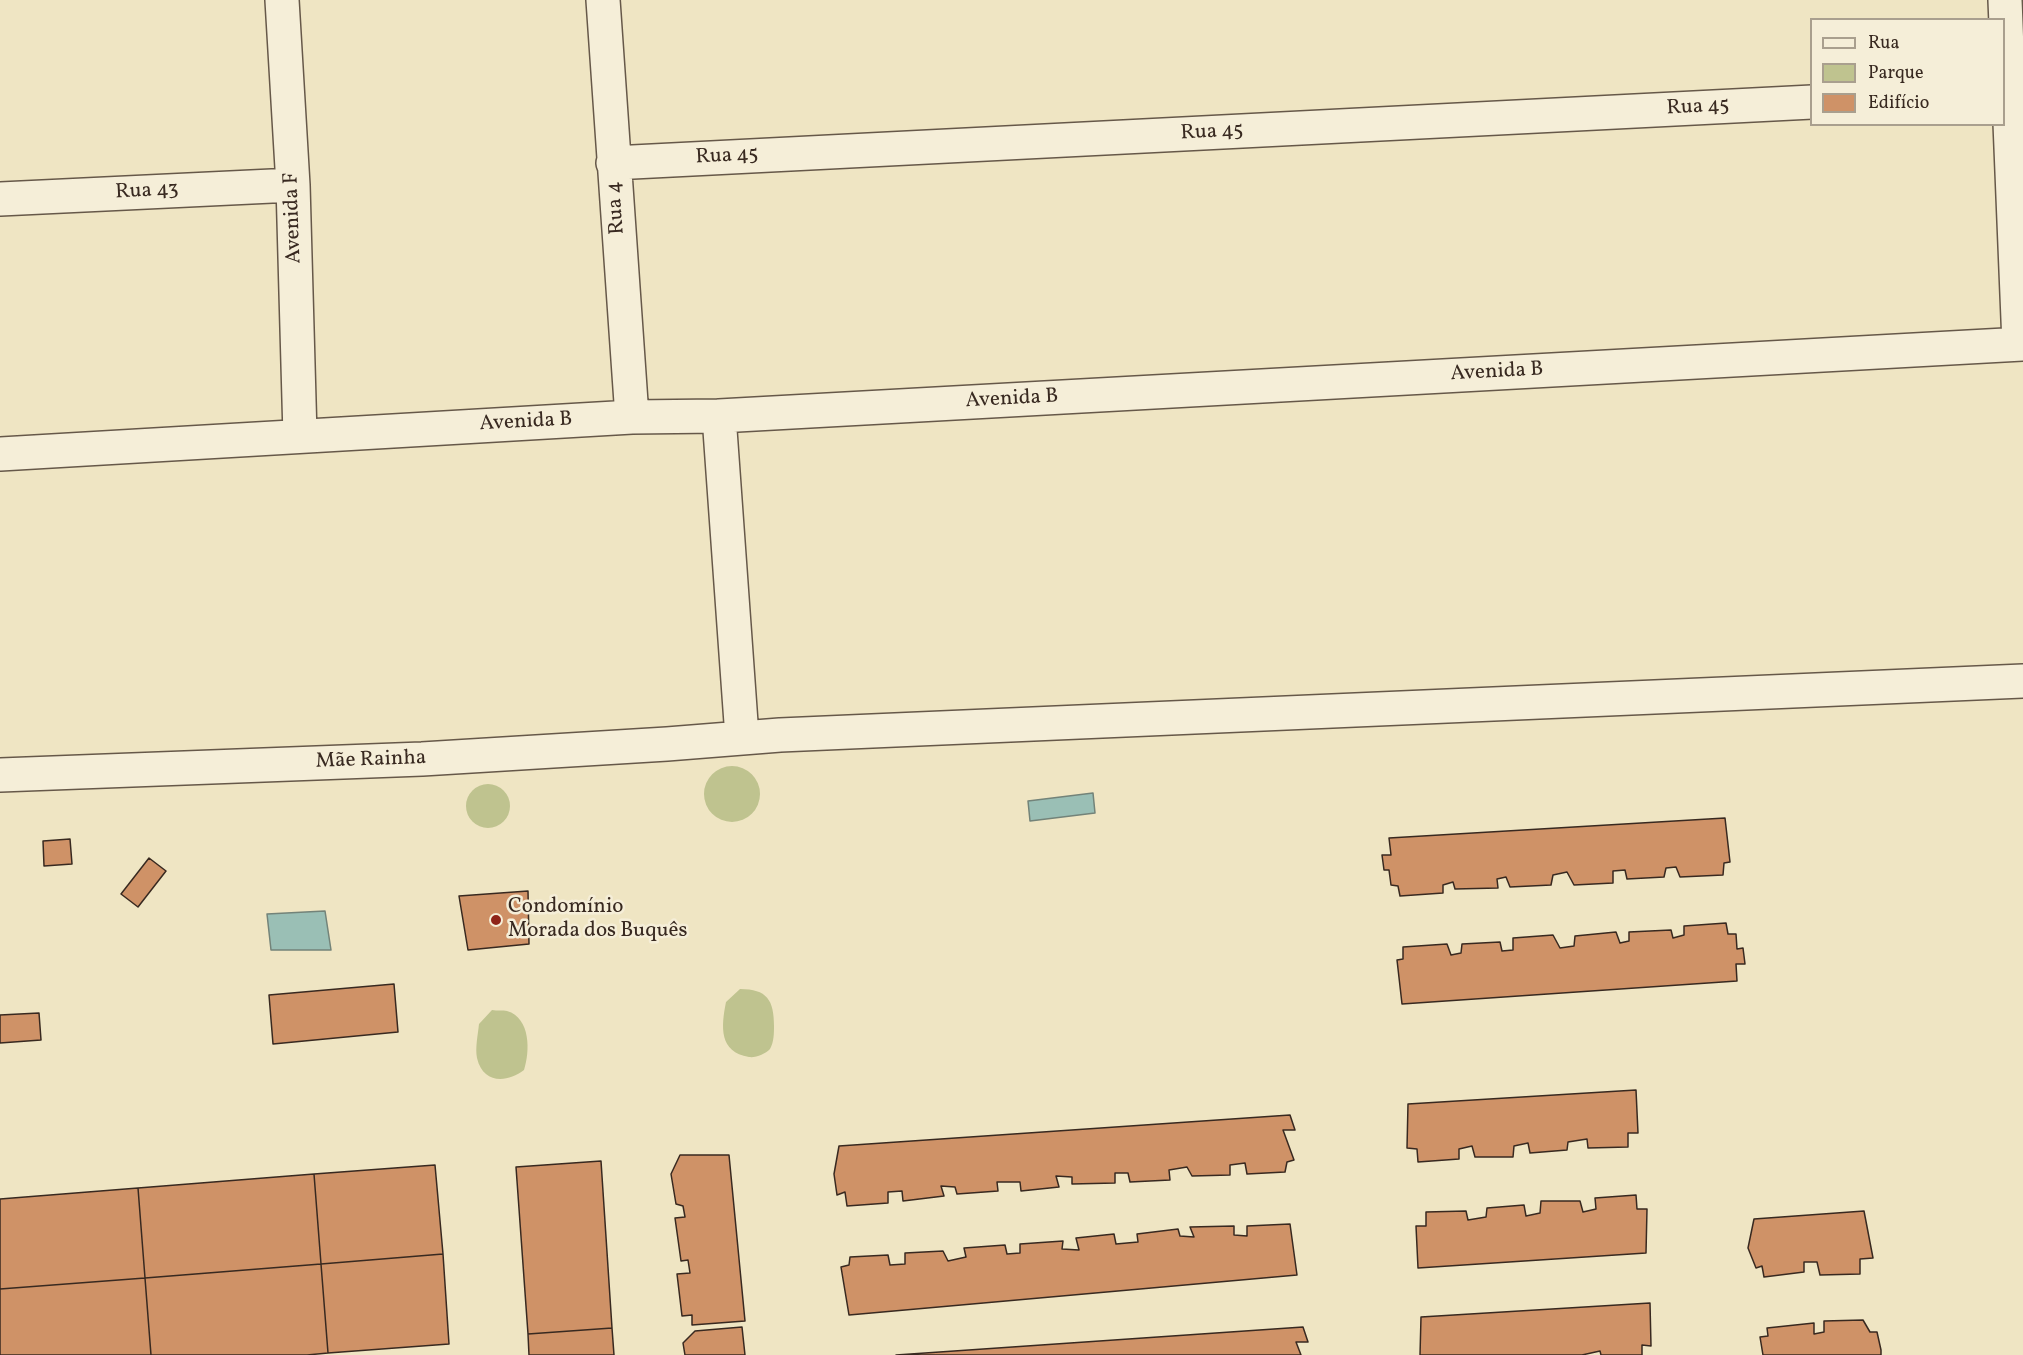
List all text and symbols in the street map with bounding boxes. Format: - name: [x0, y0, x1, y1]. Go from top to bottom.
- legend: [1810, 18, 2005, 126]
- text: Rua: [1868, 31, 1899, 56]
- text: Parque: [1868, 61, 1923, 86]
- text: Edifício: [1868, 91, 1929, 116]
- street label: Rua 45: [1666, 94, 1730, 122]
- street label: Rua 45: [1180, 119, 1244, 147]
- street label: Rua 45: [695, 143, 759, 171]
- street label: Avenida F: [280, 172, 308, 264]
- street label: Rua 43: [115, 178, 179, 206]
- street label: Rua 4: [603, 180, 631, 236]
- street label: Avenida B: [1450, 358, 1544, 388]
- street label: Avenida B: [965, 385, 1059, 415]
- street label: Avenida B: [479, 408, 573, 438]
- street label: Mãe Rainha: [315, 746, 427, 776]
- place label: Condomínio Morada dos Buquês: [508, 895, 687, 945]
- marker: Condomínio Morada dos Buquês: [489, 913, 503, 927]

